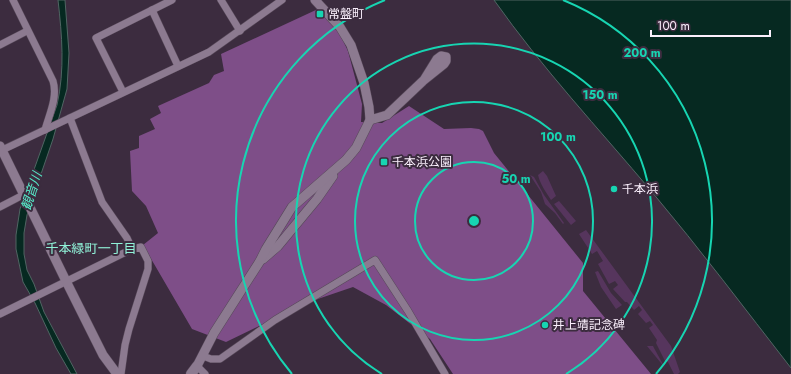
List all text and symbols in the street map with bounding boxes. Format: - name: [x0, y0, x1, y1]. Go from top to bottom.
- place label: 常盤町: [328, 5, 364, 23]
- marker: 常盤町: [315, 9, 325, 19]
- scale bar: [651, 12, 770, 38]
- text: 100 m: [657, 17, 690, 35]
- text: 200 m: [623, 44, 661, 62]
- text: 150 m: [582, 86, 618, 104]
- text: 100 m: [540, 128, 576, 146]
- place label: 千本浜公園: [392, 153, 452, 171]
- marker: 千本浜公園: [379, 157, 389, 167]
- water label: 観音川: [16, 168, 47, 213]
- text: 50 m: [501, 170, 531, 188]
- place label: 千本浜: [622, 180, 658, 198]
- marker: 千本浜: [609, 184, 619, 194]
- centre of rings: [467, 214, 481, 228]
- district label: 千本緑町一丁目: [45, 239, 137, 258]
- place label: 井上靖記念碑: [553, 316, 625, 334]
- marker: 井上靖記念碑: [540, 320, 550, 330]

